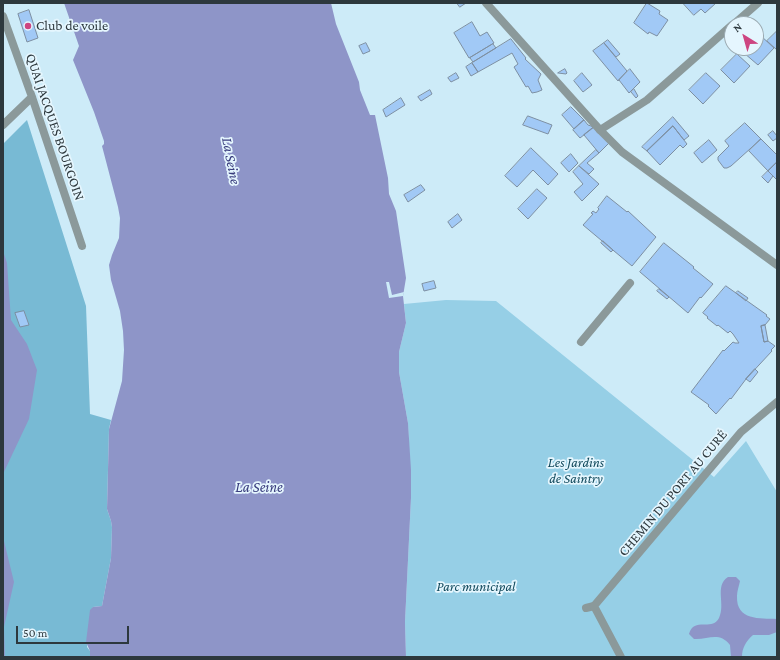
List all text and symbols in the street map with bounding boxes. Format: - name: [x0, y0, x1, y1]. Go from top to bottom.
- north arrow: [724, 16, 764, 56]
- place label: Club de voile: [36, 18, 108, 34]
- text: N: [731, 20, 744, 34]
- marker: Club de voile: [23, 21, 33, 31]
- street label: QUAI JACQUES BOURGOIN: [22, 51, 88, 203]
- water label: La Seine: [218, 136, 244, 186]
- street label: CHEMIN DU PORT AU CURÉ: [615, 426, 731, 560]
- park label: Les Jardins de Saintry: [548, 455, 604, 488]
- water label: La Seine: [235, 478, 283, 496]
- park label: Parc municipal: [436, 579, 516, 595]
- scale bar: [18, 618, 131, 644]
- text: 50 m: [23, 626, 47, 640]

